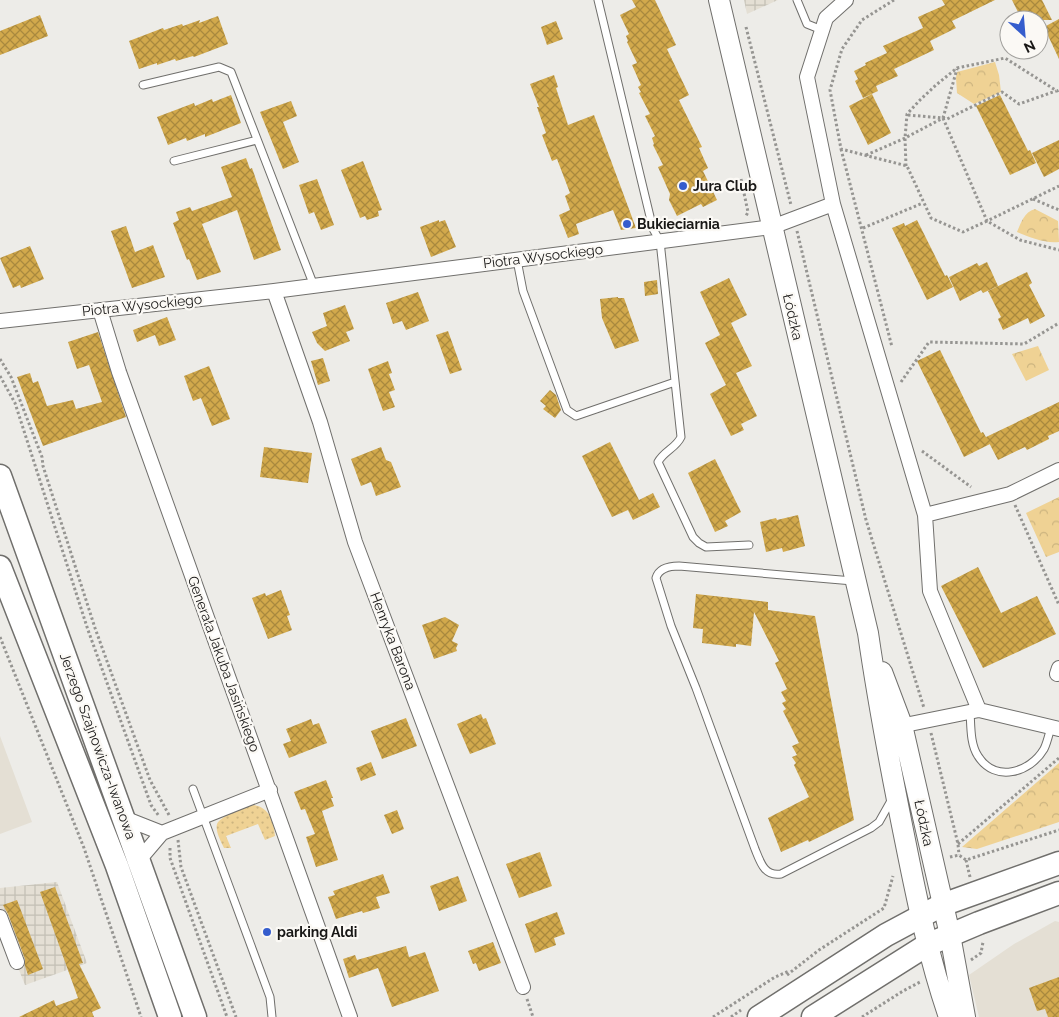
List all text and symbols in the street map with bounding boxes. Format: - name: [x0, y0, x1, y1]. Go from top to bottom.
- north arrow: [999, 10, 1049, 60]
- text: N: [1021, 37, 1038, 56]
- place label: Jura Club: [693, 178, 757, 194]
- marker: Jura Club: [677, 180, 689, 192]
- place label: Bukieciarnia: [637, 216, 720, 232]
- marker: Bukieciarnia: [621, 218, 633, 230]
- street label: Piotra Wysockiego: [482, 241, 604, 271]
- street label: Piotra Wysockiego: [81, 291, 203, 319]
- street label: Łódzka: [780, 292, 806, 342]
- street label: Generała Jakuba Jasińskiego: [185, 574, 263, 754]
- street label: Henryka Barona: [367, 590, 419, 692]
- street label: Jerzego Szajnowicza-Iwanowa: [57, 650, 139, 842]
- street label: Łódzka: [911, 798, 937, 848]
- place label: parking Aldi: [277, 924, 357, 940]
- marker: parking Aldi: [261, 926, 273, 938]

